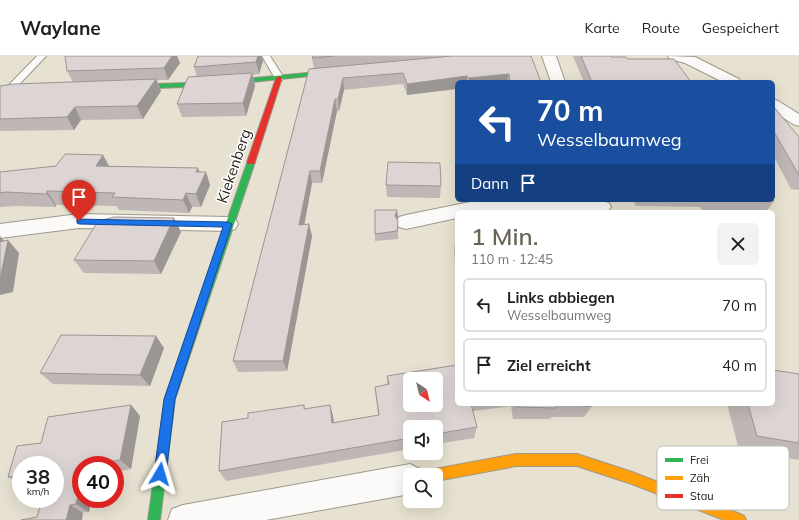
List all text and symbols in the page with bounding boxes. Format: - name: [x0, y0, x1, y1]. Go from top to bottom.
- text: Waylane: [20, 16, 101, 40]
- text: Karte: [585, 19, 620, 37]
- text: Route: [642, 19, 680, 37]
- text: Gespeichert: [702, 19, 779, 37]
- text: 70 m: [537, 93, 603, 128]
- icon: left: [471, 96, 523, 148]
- street label: Kiekenberg: [212, 126, 255, 205]
- text: Wesselbaumweg: [537, 128, 682, 151]
- icon: arrive: [517, 172, 539, 194]
- text: Dann: [471, 174, 509, 193]
- pin: [62, 180, 96, 221]
- icon: arrive: [68, 186, 90, 208]
- text: 1 Min.: [471, 221, 538, 251]
- button: close: [717, 223, 759, 265]
- text: 110 m · 12:45: [471, 251, 553, 267]
- text: Links abbiegen: [507, 288, 615, 307]
- icon: left: [473, 294, 495, 316]
- text: 70 m: [722, 296, 757, 315]
- text: Wesselbaumweg: [507, 307, 611, 323]
- icon: arrive: [473, 354, 495, 376]
- text: Ziel erreicht: [507, 356, 591, 375]
- text: 40 m: [722, 356, 757, 375]
- north arrow: [403, 372, 443, 412]
- map controls: [403, 372, 443, 508]
- button: sound: [403, 420, 443, 460]
- legend: [657, 446, 789, 510]
- position arrow: [139, 453, 181, 495]
- text: Frei: [690, 453, 709, 467]
- speed limit sign: 40: [72, 456, 124, 508]
- text: 38: [26, 464, 50, 489]
- button: search: [403, 468, 443, 508]
- text: Zäh: [690, 471, 710, 485]
- text: km/h: [27, 485, 49, 498]
- text: Stau: [690, 489, 714, 503]

